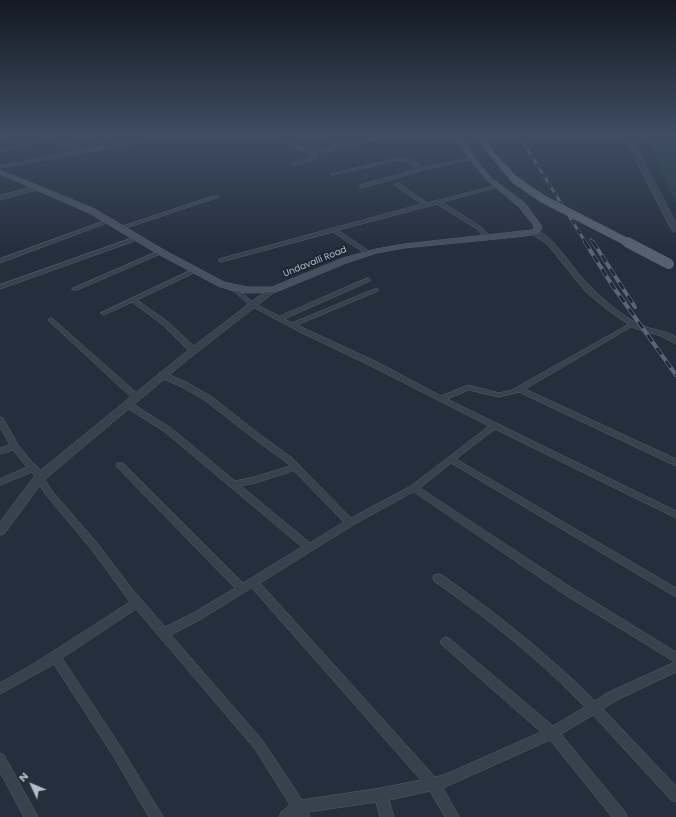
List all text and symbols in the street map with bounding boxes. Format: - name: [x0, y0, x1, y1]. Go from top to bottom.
- street label: Undavalli Road: [282, 244, 348, 280]
- north arrow: [12, 765, 52, 805]
- text: N: [15, 768, 32, 785]

